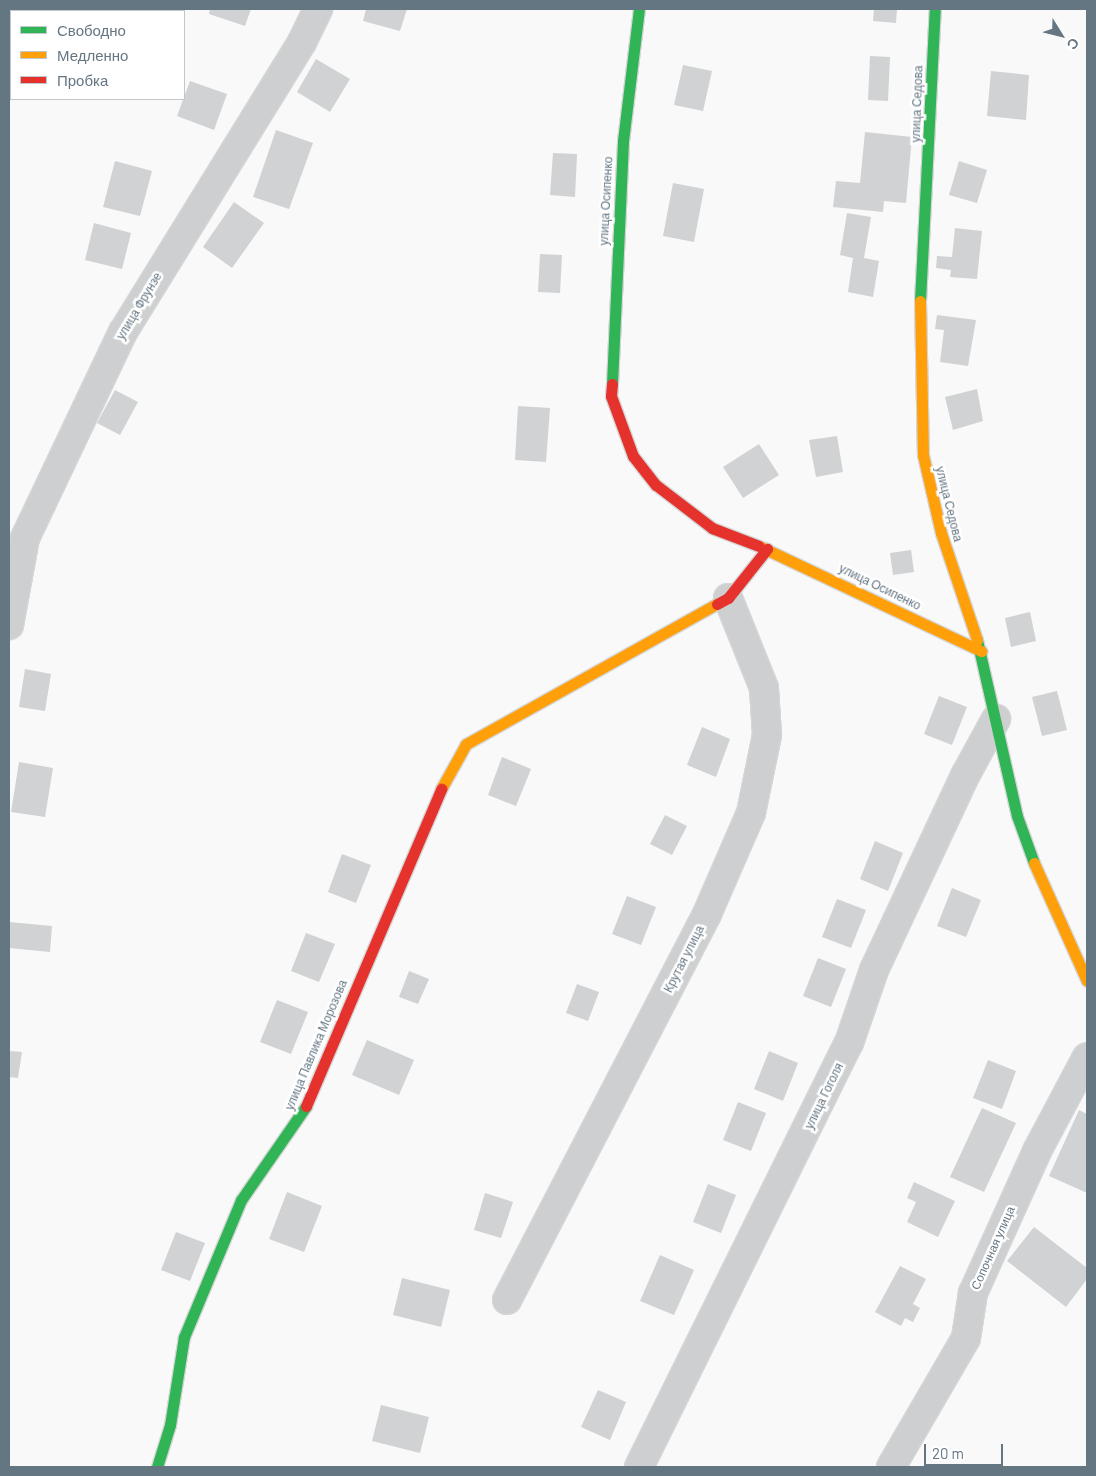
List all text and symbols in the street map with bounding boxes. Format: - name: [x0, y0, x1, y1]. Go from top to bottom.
- legend: [10, 10, 185, 100]
- north arrow: [1036, 10, 1086, 60]
- text: Свободно: [57, 21, 126, 39]
- text: С: [1064, 35, 1083, 53]
- text: Медленно: [57, 46, 128, 64]
- street label: улица Седова: [908, 65, 926, 143]
- text: Пробка: [57, 71, 108, 89]
- street label: улица Осипенко: [596, 156, 616, 246]
- street label: улица Фрунзе: [113, 270, 165, 342]
- street label: улица Седова: [933, 465, 965, 543]
- street label: улица Осипенко: [837, 561, 923, 613]
- street label: Крутая улица: [661, 923, 707, 995]
- street label: улица Павлика Морозова: [282, 978, 350, 1112]
- street label: улица Гоголя: [802, 1061, 846, 1131]
- street label: Сопочная улица: [968, 1204, 1018, 1292]
- scale bar: [926, 1434, 1005, 1466]
- text: 20 m: [932, 1444, 964, 1462]

